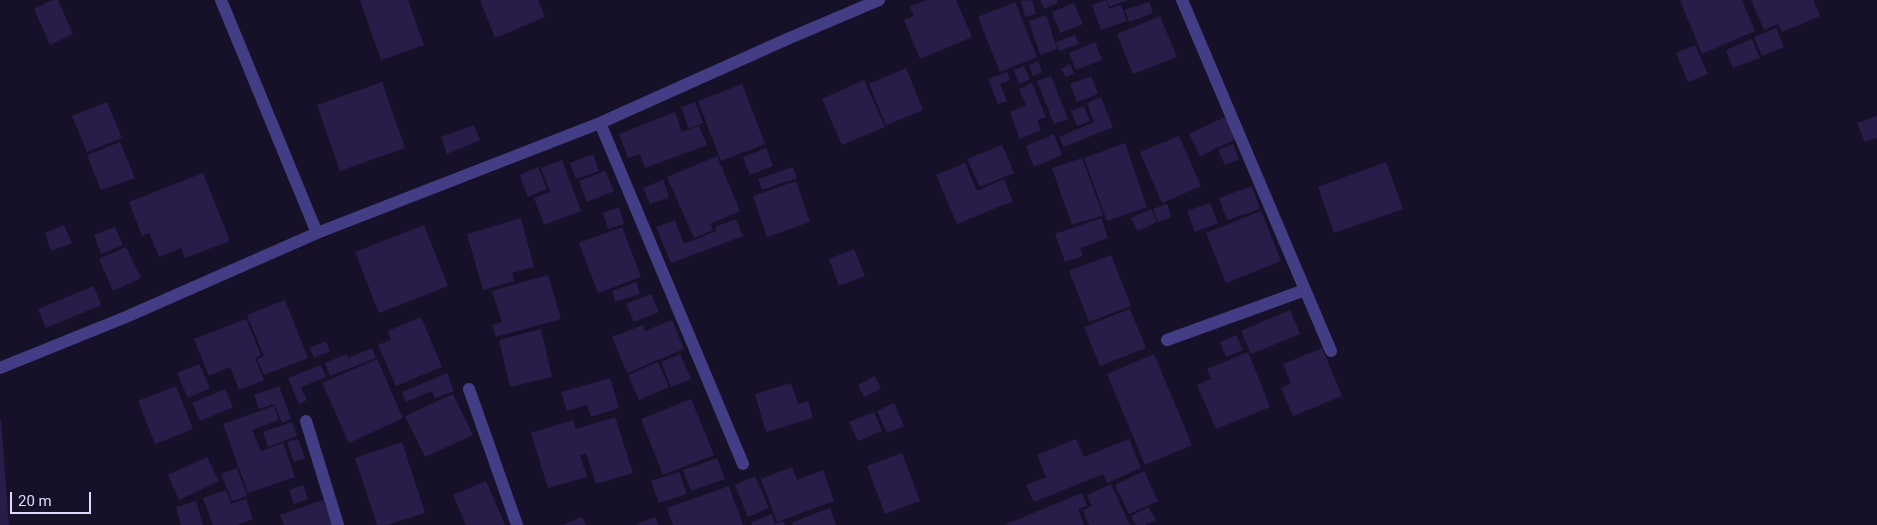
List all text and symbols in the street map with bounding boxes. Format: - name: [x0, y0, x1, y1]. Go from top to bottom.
- scale bar: [12, 482, 94, 514]
- text: 20 m: [18, 492, 52, 510]

